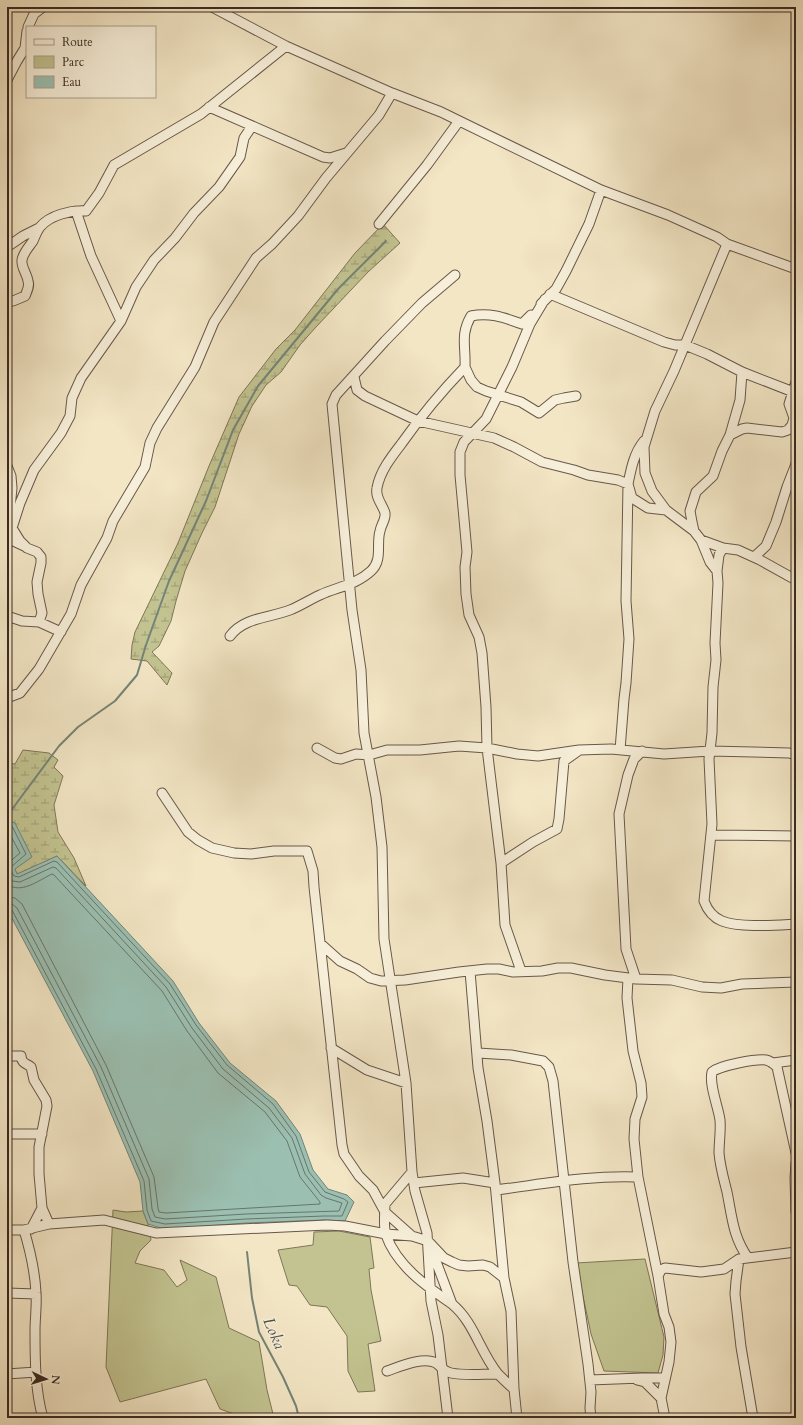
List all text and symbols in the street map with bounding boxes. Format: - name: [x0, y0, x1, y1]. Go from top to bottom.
- legend: [26, 26, 156, 98]
- text: Route: [62, 34, 93, 50]
- text: Parc: [62, 54, 85, 70]
- text: Eau: [62, 74, 82, 90]
- water label: Loka: [258, 1314, 291, 1353]
- north arrow: [26, 1359, 66, 1399]
- text: N: [48, 1374, 63, 1385]

